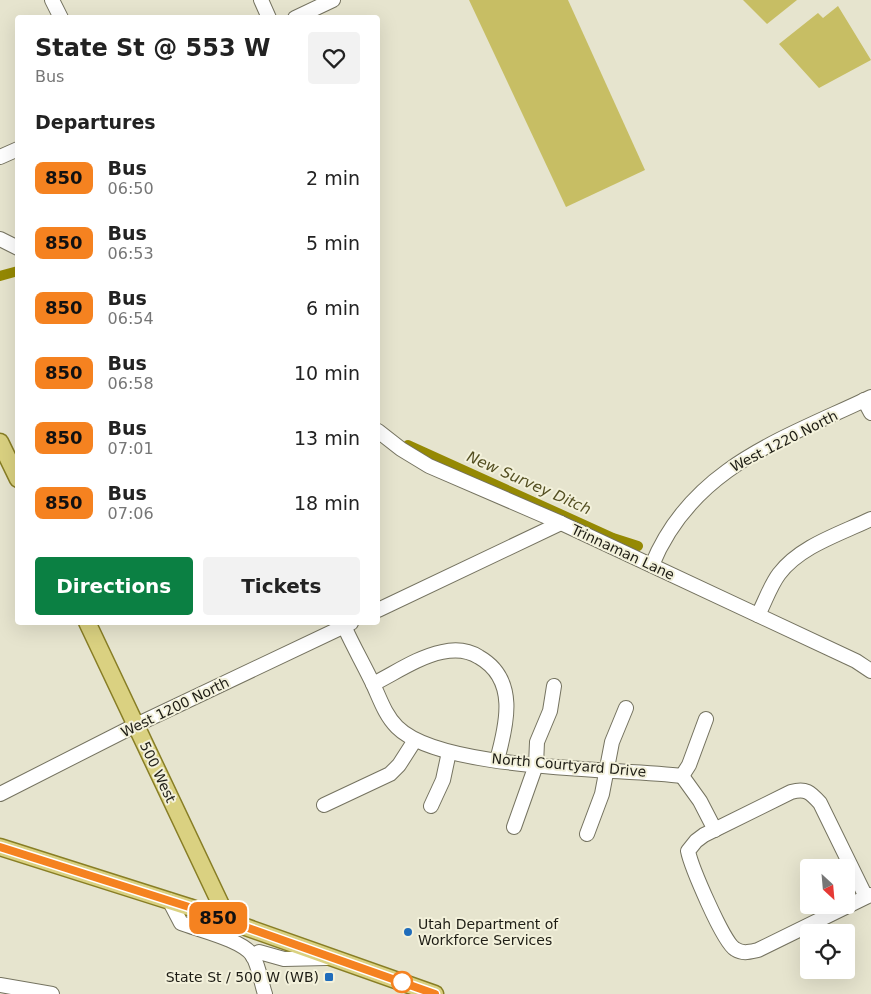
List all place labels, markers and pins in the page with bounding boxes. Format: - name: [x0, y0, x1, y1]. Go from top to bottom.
- place label: Utah Department of Workforce Services: [418, 916, 559, 948]
- marker: Utah Department of Workforce Services: [402, 926, 414, 938]
- place label: State St / 500 W (WB): [166, 969, 319, 985]
- marker: State St / 500 W (WB): [323, 971, 335, 983]
- unlabelled marker: [391, 971, 413, 993]

